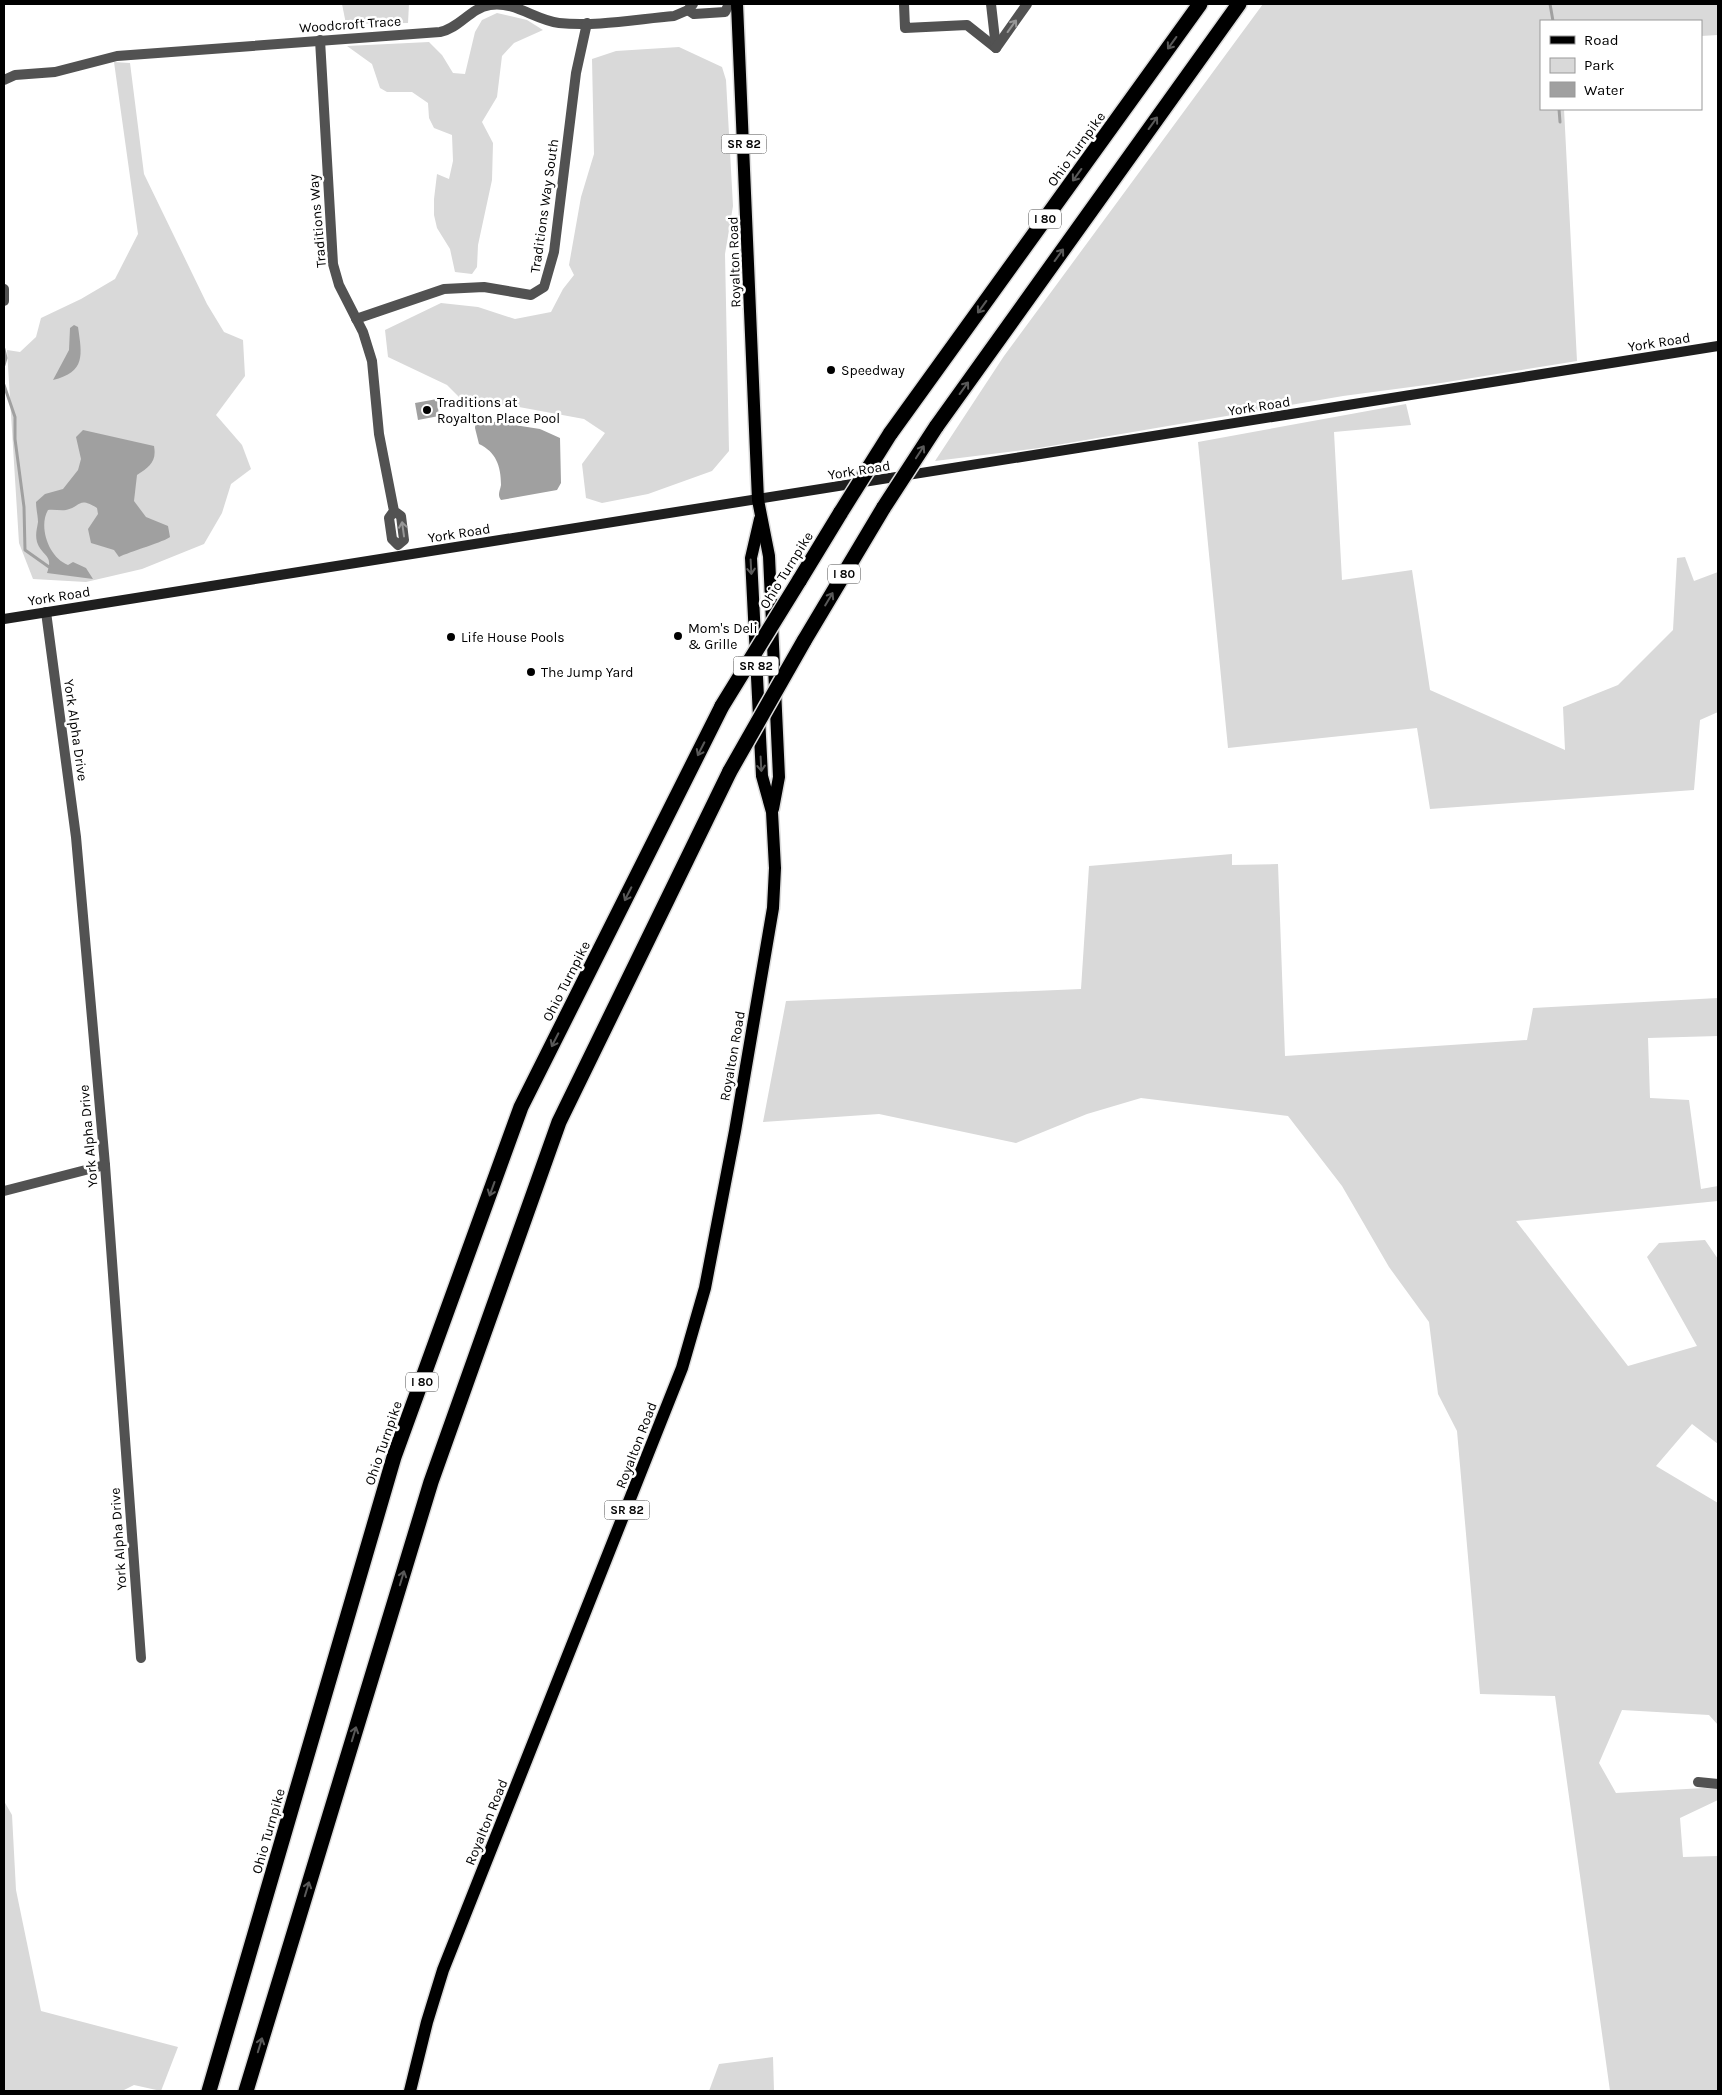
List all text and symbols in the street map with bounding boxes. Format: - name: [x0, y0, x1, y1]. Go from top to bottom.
- street label: Woodcroft Trace: [298, 12, 402, 37]
- one-way arrow: [1006, 20, 1017, 33]
- legend: [1540, 20, 1702, 110]
- text: Road: [1584, 31, 1619, 49]
- one-way arrow: [1167, 36, 1177, 50]
- text: Park: [1584, 56, 1614, 74]
- text: Water: [1584, 81, 1625, 99]
- street label: Ohio Turnpike: [1044, 109, 1109, 190]
- one-way arrow: [1148, 116, 1158, 130]
- road number: SR 82: [722, 134, 766, 154]
- street label: Traditions Way South: [527, 138, 562, 274]
- one-way arrow: [1072, 168, 1082, 182]
- street label: Traditions Way: [305, 173, 330, 268]
- road number: I 80: [1029, 210, 1061, 228]
- street label: Royalton Road: [724, 216, 745, 308]
- one-way arrow: [1054, 249, 1064, 263]
- one-way arrow: [977, 300, 987, 314]
- street label: York Road: [1627, 329, 1691, 356]
- place label: Speedway: [841, 362, 905, 379]
- marker: Speedway: [825, 364, 837, 376]
- one-way arrow: [959, 381, 969, 395]
- street label: York Road: [1227, 393, 1291, 420]
- place label: Traditions at Royalton Place Pool: [437, 394, 560, 427]
- marker: Traditions at Royalton Place Pool: [421, 404, 433, 416]
- one-way arrow: [915, 446, 925, 460]
- street label: York Road: [827, 457, 891, 484]
- street label: York Road: [427, 520, 491, 547]
- one-way arrow: [398, 522, 408, 538]
- street label: Ohio Turnpike: [756, 528, 817, 612]
- one-way arrow: [747, 559, 756, 575]
- road number: I 80: [828, 564, 860, 584]
- street label: York Road: [27, 583, 91, 610]
- one-way arrow: [824, 592, 834, 606]
- place label: Mom's Deli & Grille: [688, 620, 758, 653]
- place label: Life House Pools: [461, 629, 565, 646]
- marker: Mom's Deli & Grille: [672, 630, 684, 642]
- marker: Life House Pools: [445, 631, 457, 643]
- road number: SR 82: [734, 656, 778, 676]
- place label: The Jump Yard: [541, 664, 634, 681]
- marker: The Jump Yard: [525, 666, 537, 678]
- street label: York Alpha Drive: [60, 678, 91, 782]
- one-way arrow: [695, 741, 705, 756]
- one-way arrow: [757, 756, 766, 772]
- one-way arrow: [623, 887, 633, 902]
- street label: Ohio Turnpike: [539, 938, 594, 1024]
- street label: Royalton Road: [716, 1010, 749, 1103]
- one-way arrow: [550, 1032, 559, 1047]
- street label: York Alpha Drive: [76, 1084, 101, 1188]
- one-way arrow: [487, 1181, 496, 1196]
- road number: I 80: [406, 1372, 438, 1391]
- street label: Ohio Turnpike: [361, 1399, 406, 1488]
- street label: Royalton Road: [612, 1400, 661, 1491]
- street label: York Alpha Drive: [106, 1487, 131, 1591]
- road number: SR 82: [604, 1500, 650, 1520]
- one-way arrow: [397, 1570, 407, 1586]
- one-way arrow: [350, 1726, 360, 1742]
- street label: Royalton Road: [461, 1777, 511, 1868]
- street label: Ohio Turnpike: [248, 1786, 289, 1876]
- one-way arrow: [303, 1881, 313, 1897]
- one-way arrow: [256, 2037, 266, 2053]

